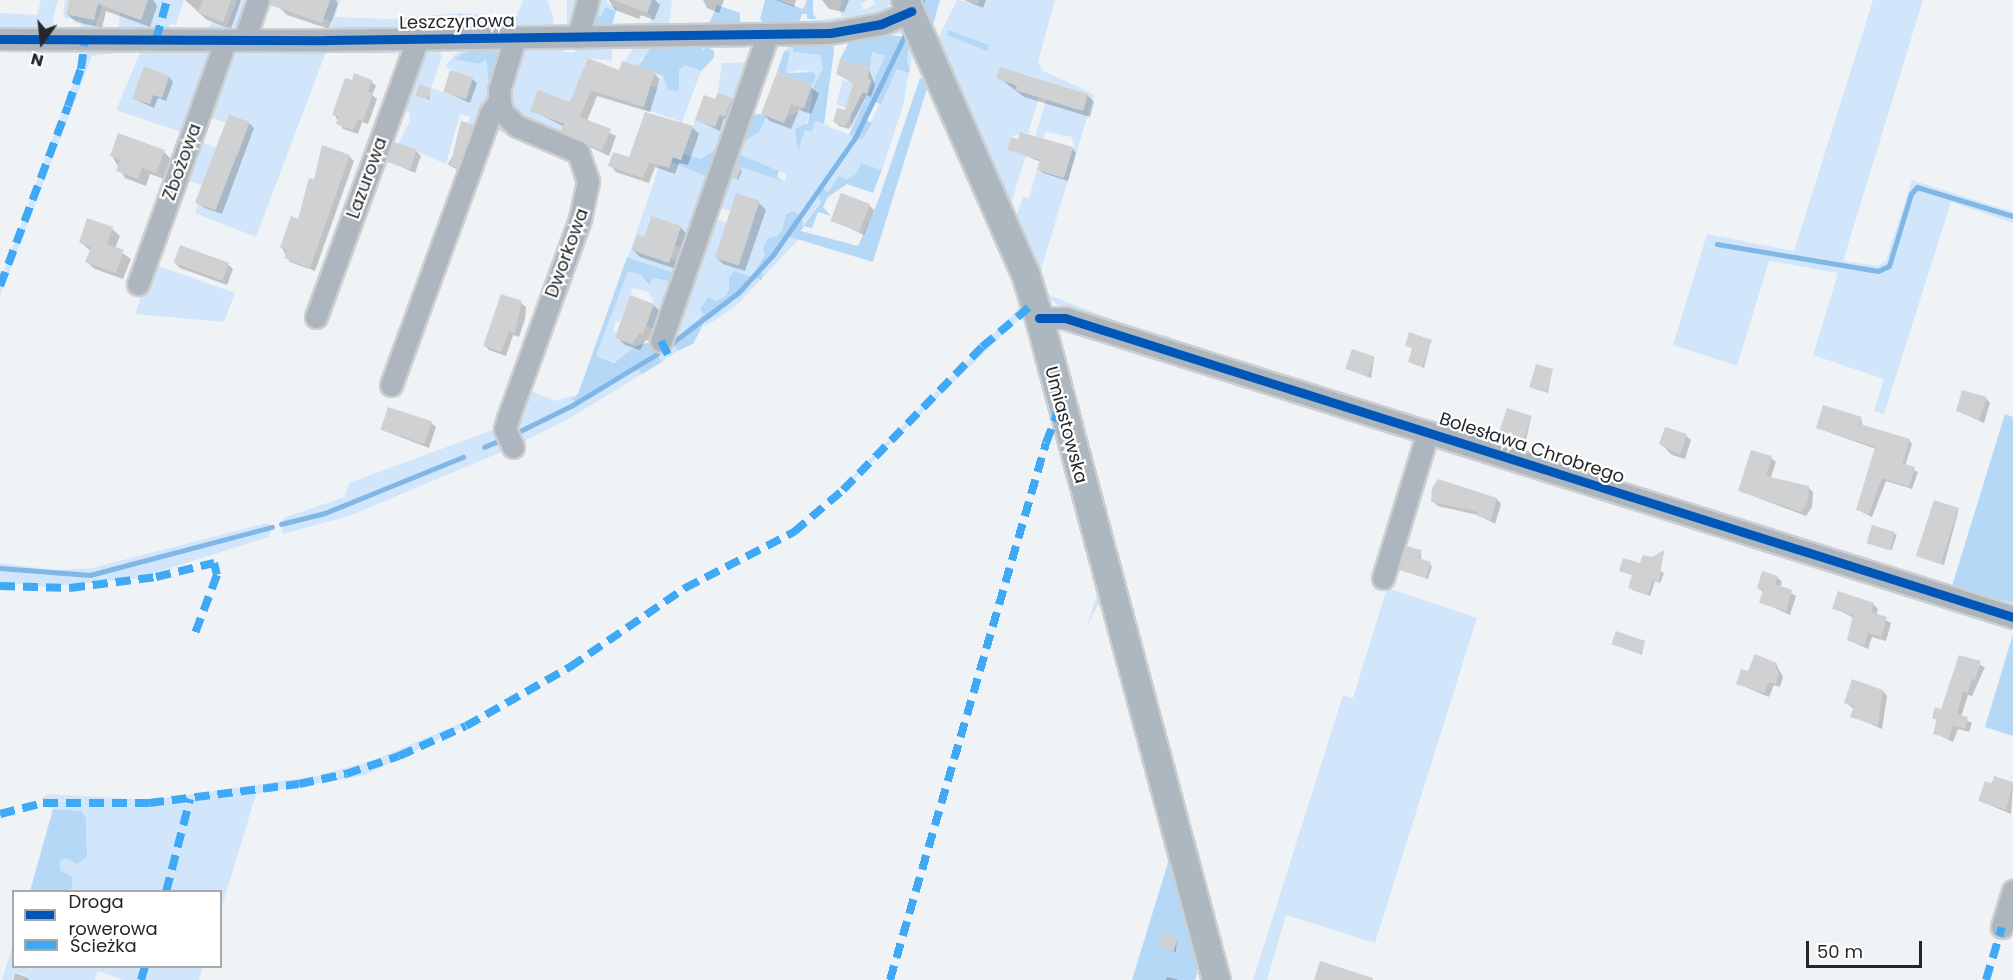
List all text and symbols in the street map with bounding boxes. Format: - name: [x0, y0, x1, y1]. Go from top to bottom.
- street label: Leszczynowa: [399, 10, 515, 34]
- north arrow: [12, 12, 72, 72]
- text: N: [28, 47, 46, 73]
- street label: Zbożowa: [158, 121, 206, 203]
- street label: Lazurowa: [342, 134, 392, 222]
- street label: Dworkowa: [541, 205, 593, 301]
- street label: Umiastowska: [1040, 364, 1092, 486]
- street label: Bolesława Chrobrego: [1437, 408, 1627, 488]
- text: Droga rowerowa: [68, 889, 158, 941]
- legend: [12, 890, 222, 968]
- scale bar: [1809, 929, 1924, 967]
- text: Ścieżka: [70, 933, 137, 958]
- text: 50 m: [1817, 939, 1863, 964]

